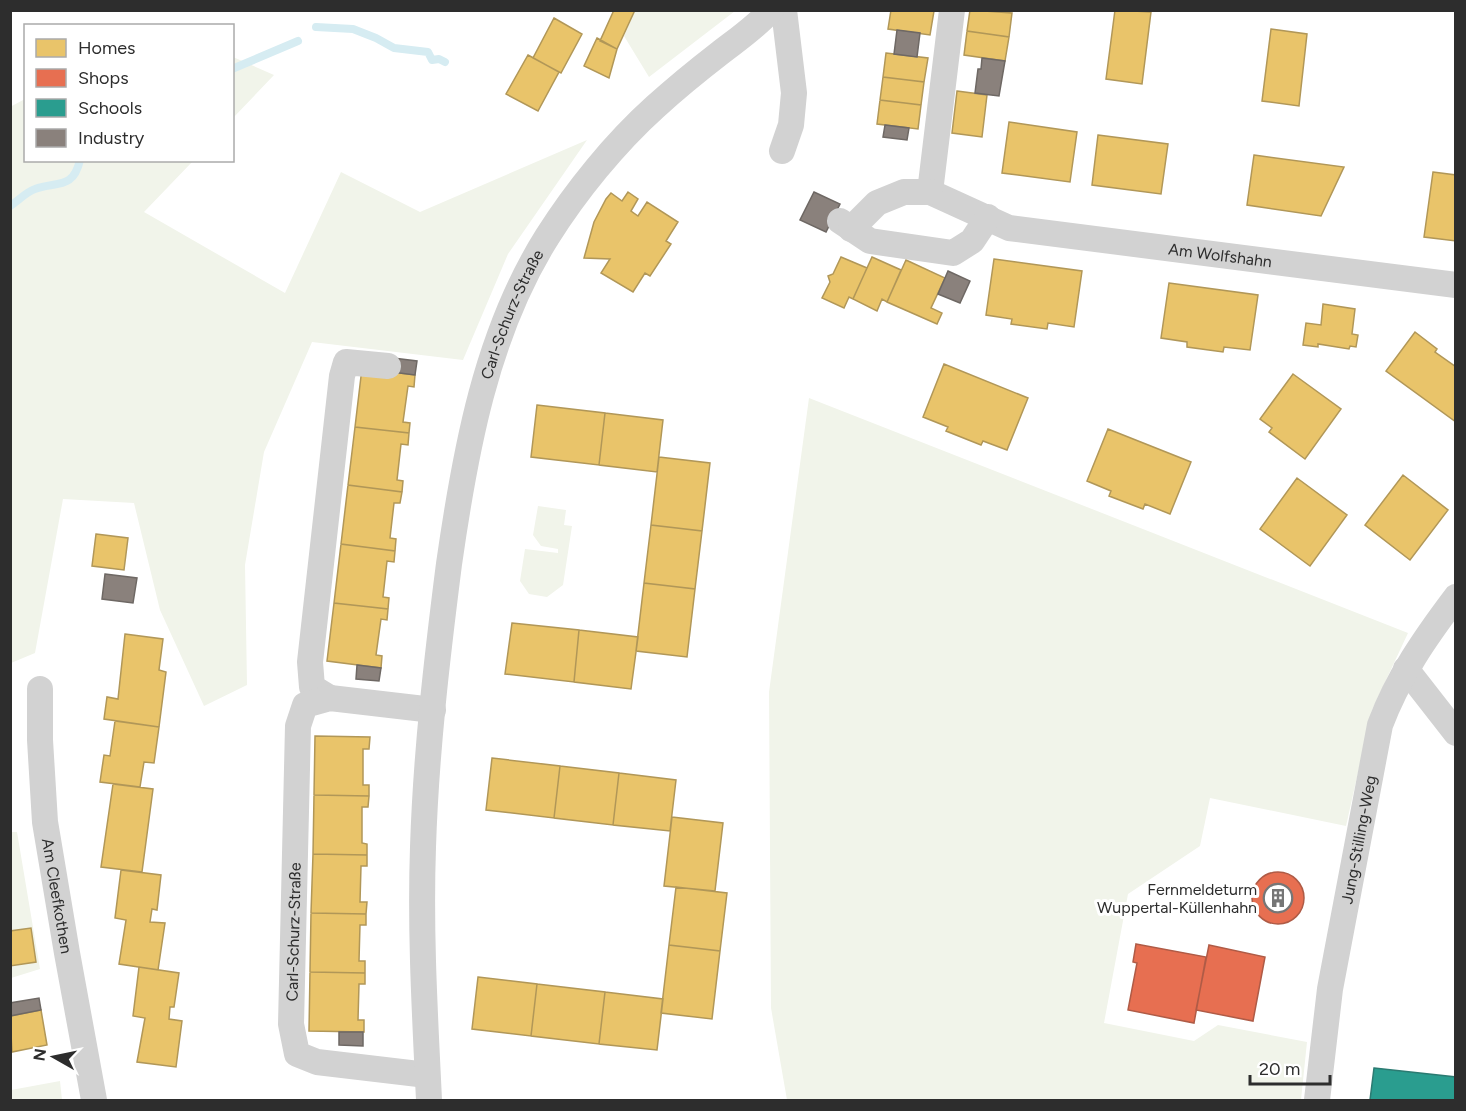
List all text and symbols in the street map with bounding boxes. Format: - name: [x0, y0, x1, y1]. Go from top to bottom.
- legend: [24, 24, 234, 162]
- text: Homes: [78, 37, 136, 59]
- text: Shops: [78, 67, 129, 89]
- text: Schools: [78, 97, 142, 119]
- text: Industry: [78, 127, 145, 149]
- street label: Am Wolfshahn: [1167, 239, 1273, 271]
- street label: Carl-Schurz-Straße: [477, 246, 547, 381]
- street label: Jung-Stilling-Weg: [1337, 774, 1380, 905]
- street label: Am Cleefkothen: [38, 837, 76, 955]
- street label: Carl-Schurz-Straße: [282, 862, 304, 1002]
- place label: Fernmeldeturm Wuppertal-Küllenhahn: [1097, 880, 1257, 917]
- building icon: Fernmeldeturm Wuppertal-Küllenhahn: [1262, 882, 1294, 914]
- north arrow: [24, 1027, 84, 1087]
- text: N: [29, 1047, 50, 1062]
- scale bar: [1250, 1048, 1330, 1086]
- text: 20 m: [1259, 1058, 1300, 1080]

